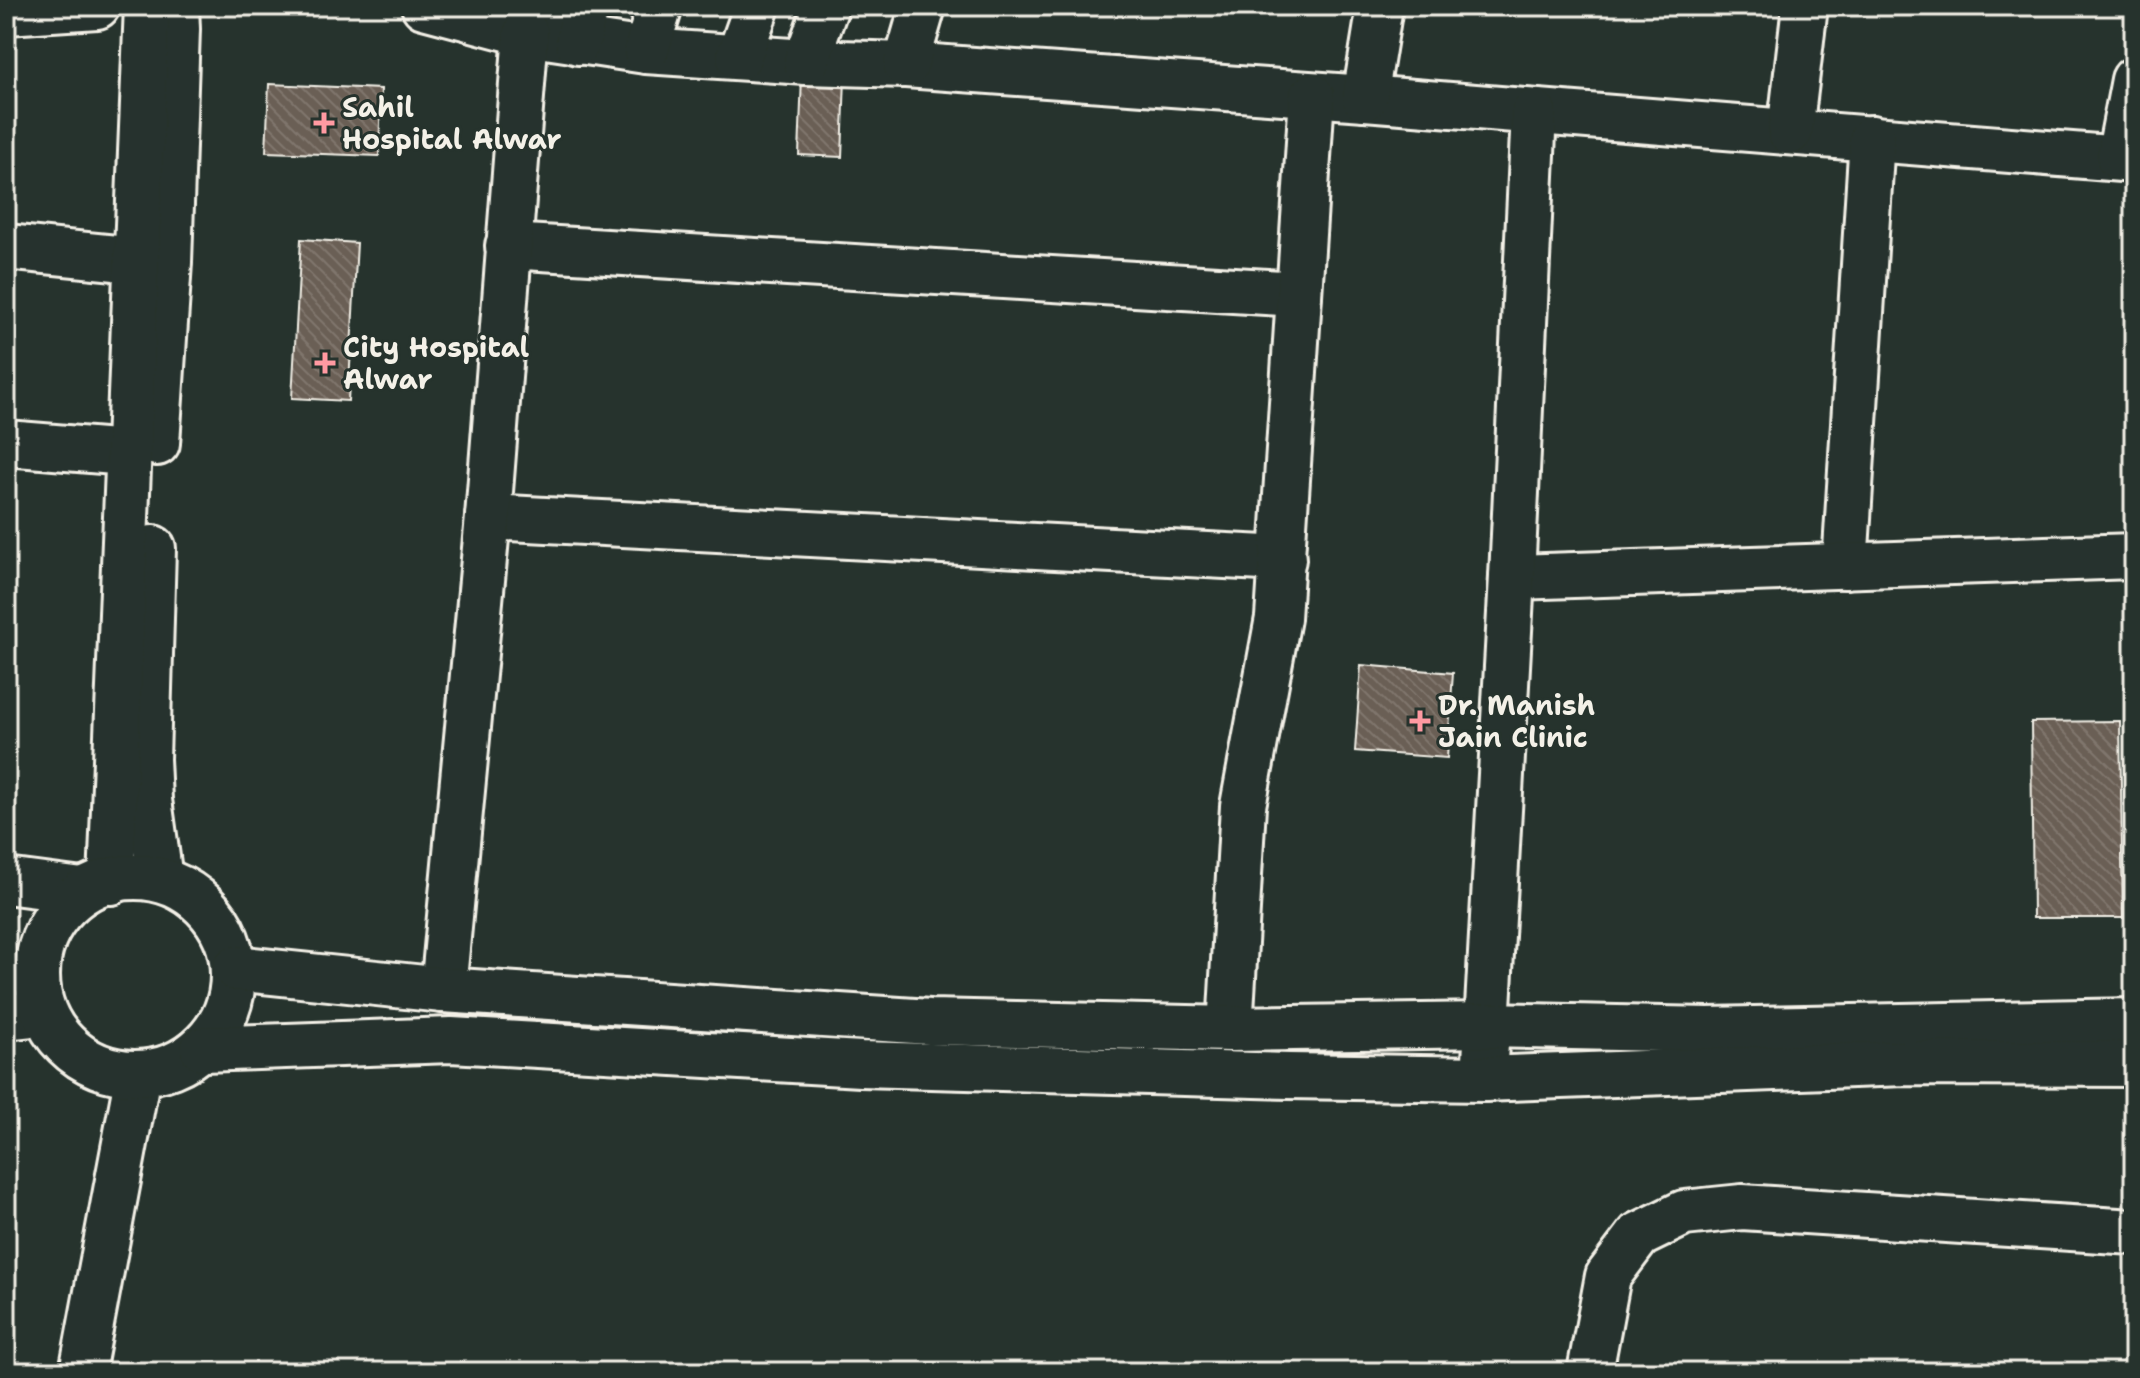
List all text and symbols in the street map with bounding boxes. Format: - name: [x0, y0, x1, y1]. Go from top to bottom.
- place label: Sahil Hospital Alwar: [342, 88, 562, 158]
- marker: Sahil Hospital Alwar: [313, 112, 335, 134]
- place label: City Hospital Alwar: [343, 328, 530, 398]
- marker: City Hospital Alwar: [314, 352, 336, 374]
- place label: Dr. Manish Jain Clinic: [1438, 686, 1595, 756]
- marker: Dr. Manish Jain Clinic: [1409, 710, 1431, 732]

